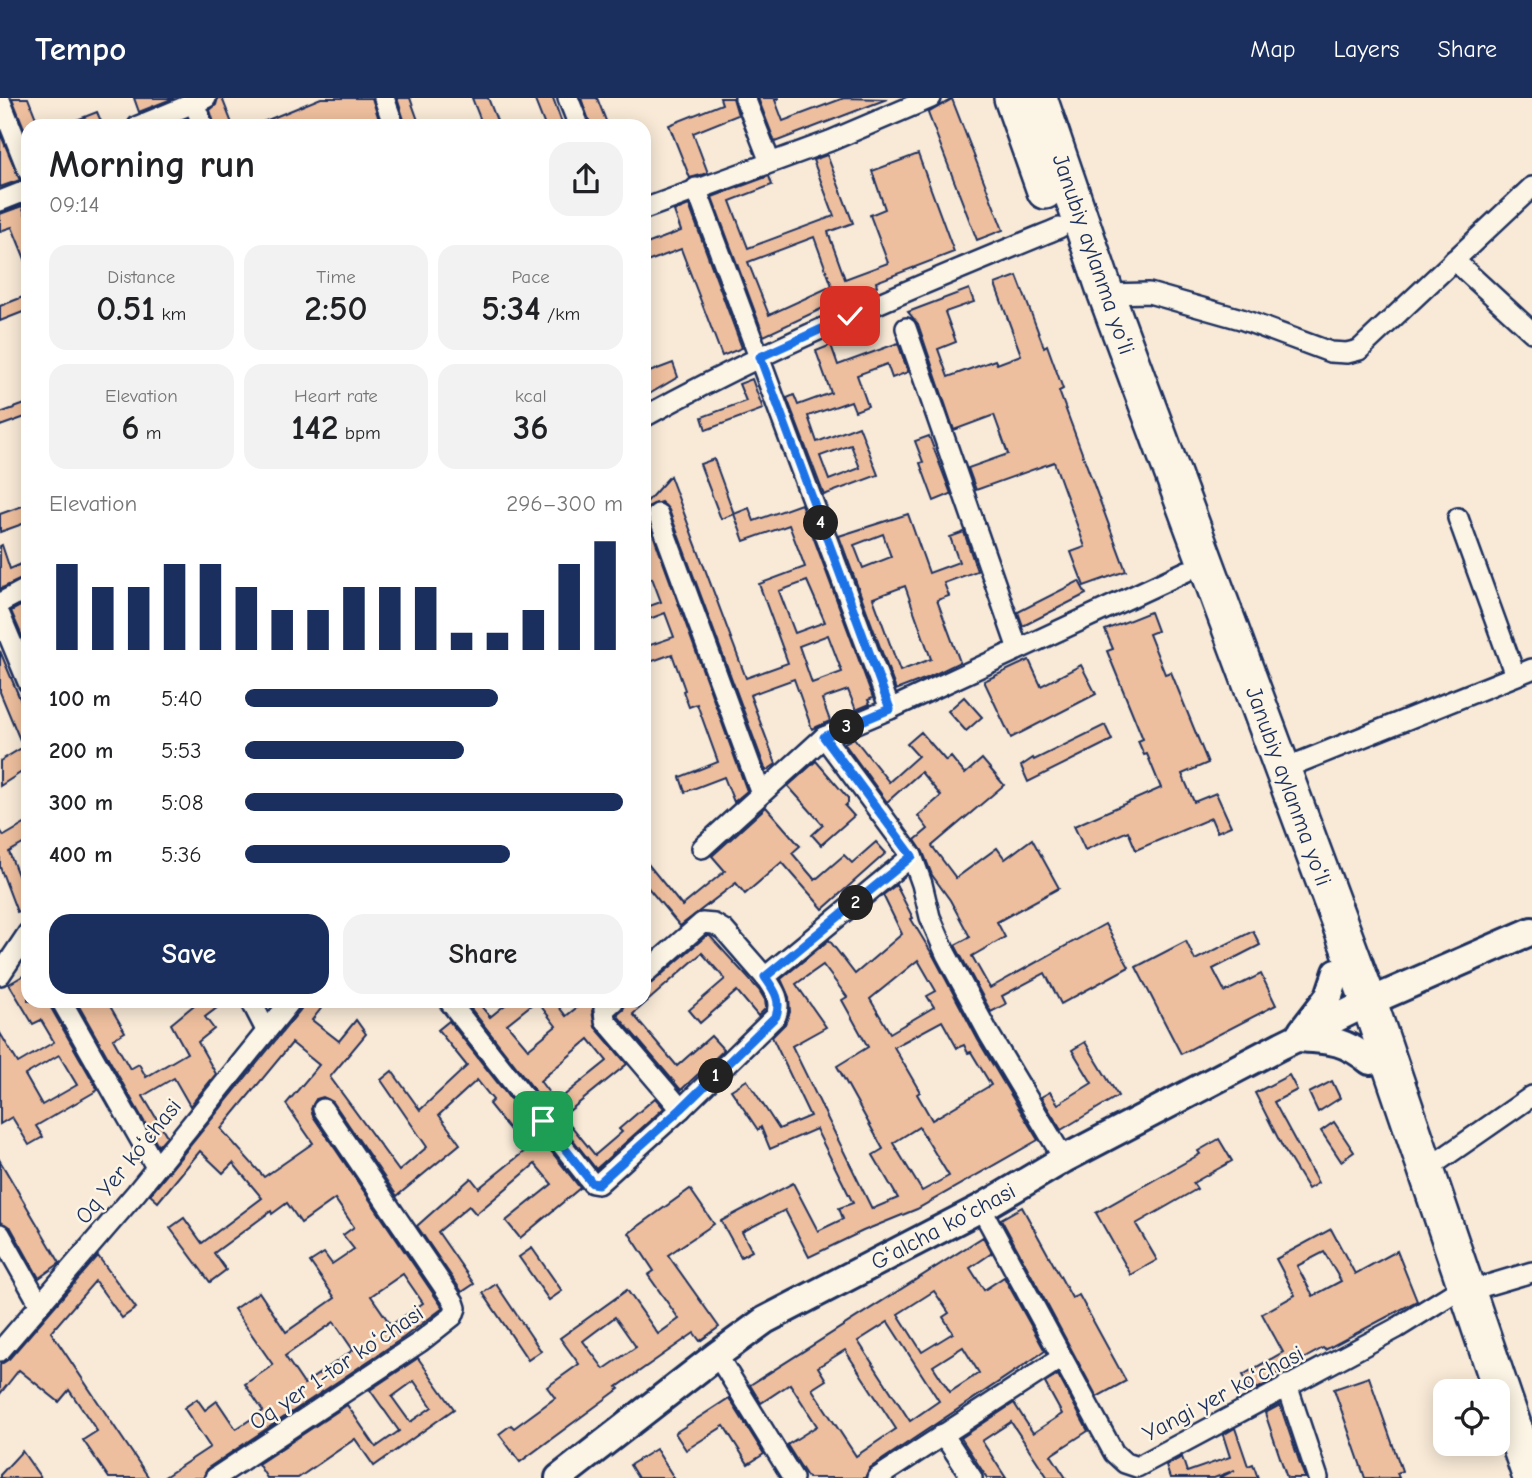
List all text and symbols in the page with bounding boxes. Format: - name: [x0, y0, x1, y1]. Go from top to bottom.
- text: Tempo: [35, 30, 126, 68]
- text: Map: [1250, 35, 1296, 63]
- text: Layers: [1334, 35, 1399, 63]
- text: Share: [1437, 35, 1497, 63]
- button: share: [549, 142, 623, 216]
- text: Morning run: [49, 143, 255, 187]
- street label: Janubiy aylanma yoʻli: [1047, 150, 1141, 358]
- text: 09:14: [49, 191, 100, 218]
- text: Distance: [107, 266, 175, 288]
- text: Time: [316, 266, 356, 288]
- text: Pace: [512, 266, 550, 288]
- pin: [820, 286, 880, 346]
- text: 0.51: [96, 288, 155, 329]
- text: 2:50: [304, 288, 368, 329]
- text: 5:34: [481, 288, 541, 329]
- icon: check: [831, 297, 869, 335]
- text: km: [155, 303, 186, 325]
- text: /km: [541, 303, 580, 325]
- text: Elevation: [105, 385, 178, 407]
- text: Heart rate: [294, 385, 378, 407]
- text: kcal: [515, 385, 547, 407]
- text: 6: [121, 407, 139, 448]
- text: 142: [291, 407, 338, 448]
- text: 36: [513, 407, 548, 448]
- text: m: [139, 422, 162, 444]
- text: bpm: [338, 422, 381, 444]
- text: Elevation: [49, 490, 137, 517]
- text: 296–300 m: [506, 490, 623, 517]
- pin: 4: [804, 506, 838, 540]
- text: 4: [816, 511, 825, 533]
- street label: Janubiy aylanma yoʻli: [1240, 683, 1337, 890]
- text: 100 m: [49, 685, 111, 712]
- text: 5:40: [161, 685, 203, 712]
- pin: 3: [830, 710, 864, 744]
- text: 3: [842, 715, 851, 737]
- text: 200 m: [49, 737, 113, 764]
- text: 5:53: [161, 737, 202, 764]
- text: 300 m: [49, 789, 113, 816]
- text: 5:08: [161, 789, 203, 816]
- text: 400 m: [49, 841, 113, 868]
- text: 5:36: [161, 841, 202, 868]
- pin: 2: [838, 886, 874, 920]
- text: 2: [851, 891, 860, 913]
- button: Save: [49, 914, 329, 994]
- button: Share: [343, 914, 623, 994]
- pin: 1: [698, 1058, 734, 1094]
- text: 1: [712, 1064, 719, 1086]
- pin: [513, 1091, 573, 1151]
- street label: Oq Yer koʻchasi: [70, 1093, 187, 1229]
- icon: arrive: [524, 1102, 562, 1140]
- street label: Gʻalcha koʻchasi: [867, 1177, 1020, 1276]
- street label: Oq yer 1-tor koʻchasi: [244, 1299, 428, 1436]
- street label: Yangi yer koʻchasi: [1138, 1340, 1308, 1447]
- map controls: [1433, 1379, 1510, 1456]
- button: locate: [1433, 1379, 1510, 1456]

